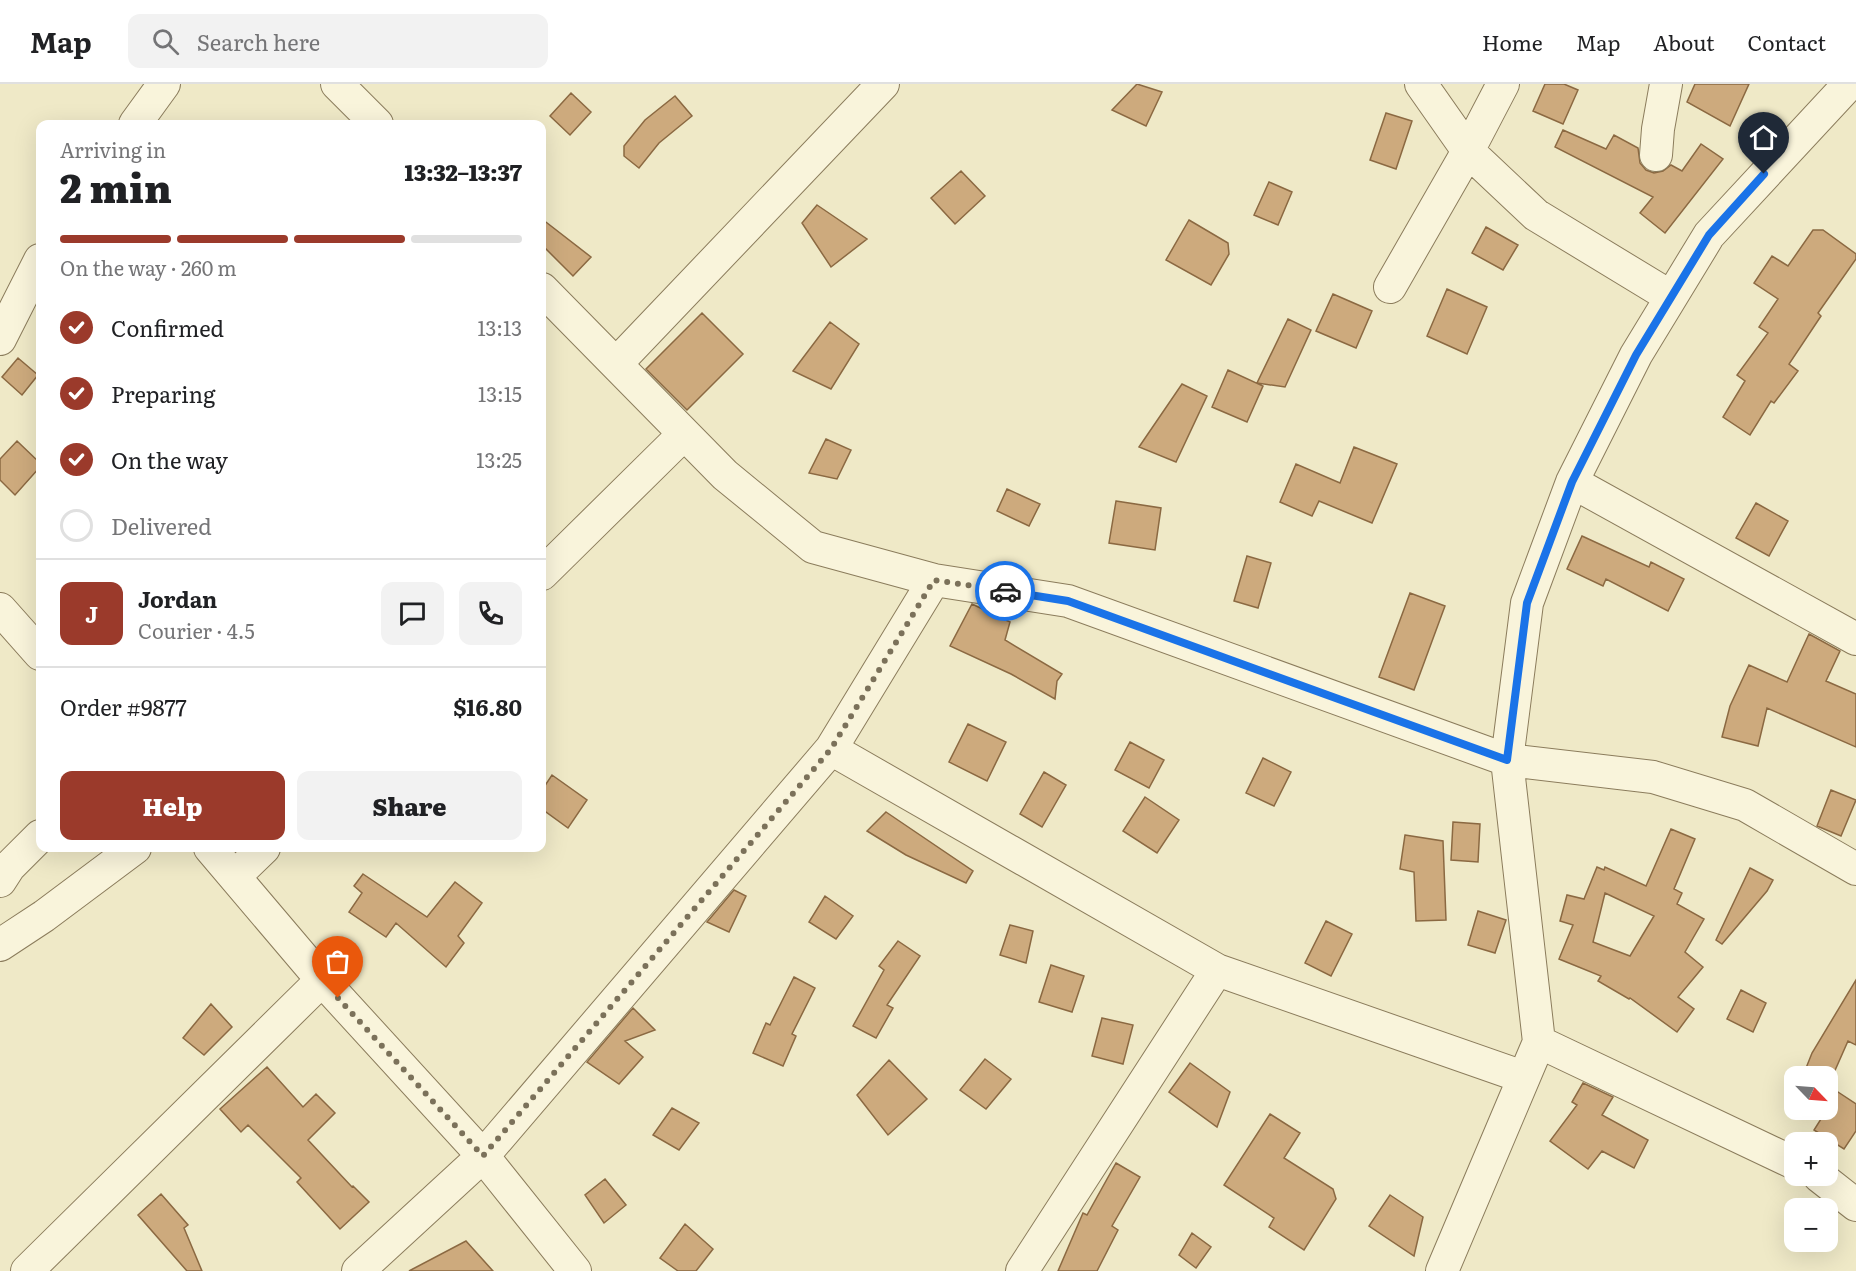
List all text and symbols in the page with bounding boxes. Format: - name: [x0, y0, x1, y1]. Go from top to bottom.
- search box: [128, 14, 548, 68]
- text: Map: [30, 20, 92, 62]
- icon: search: [149, 25, 182, 58]
- text: Search here: [197, 25, 320, 58]
- text: Home: [1482, 26, 1543, 57]
- text: Map: [1576, 26, 1620, 57]
- text: About: [1653, 26, 1715, 57]
- text: Contact: [1748, 26, 1826, 57]
- pin: [1738, 112, 1789, 174]
- icon: home: [1747, 121, 1780, 154]
- text: Arriving in: [60, 134, 166, 164]
- text: 13:32–13:37: [404, 155, 522, 188]
- text: 2 min: [60, 157, 172, 215]
- text: On the way · 260 m: [60, 252, 237, 282]
- icon: check: [60, 311, 93, 344]
- text: Confirmed: [111, 311, 224, 344]
- text: 13:13: [477, 312, 522, 342]
- icon: check: [60, 377, 93, 410]
- text: Preparing: [111, 377, 215, 410]
- text: 13:15: [478, 378, 522, 408]
- icon: check: [60, 443, 93, 476]
- text: On the way: [111, 443, 228, 476]
- text: 13:25: [476, 444, 522, 474]
- text: Delivered: [111, 509, 212, 542]
- courier: [975, 561, 1035, 621]
- icon: car: [989, 575, 1022, 608]
- text: Jordan: [138, 582, 217, 615]
- button: chat: [381, 582, 444, 645]
- button: phone: [459, 582, 522, 645]
- text: J: [85, 597, 98, 630]
- text: Courier · 4.5: [138, 615, 255, 645]
- text: Order #9877: [60, 690, 187, 723]
- text: $16.80: [453, 690, 522, 723]
- button: Help: [60, 771, 285, 840]
- button: Share: [297, 771, 522, 840]
- pin: [312, 936, 363, 998]
- icon: bag: [321, 945, 354, 978]
- north arrow: [1784, 1066, 1838, 1120]
- map controls: [1784, 1066, 1838, 1252]
- button: +: [1784, 1132, 1838, 1186]
- button: −: [1784, 1198, 1838, 1252]

